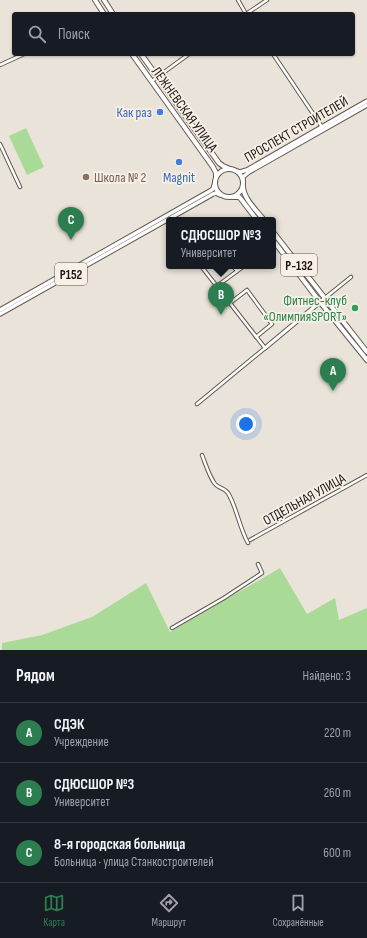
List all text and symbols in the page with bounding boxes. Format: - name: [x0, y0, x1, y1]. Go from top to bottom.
- search box: [12, 12, 355, 56]
- icon: search: [26, 23, 48, 45]
- text: Поиск: [58, 25, 90, 44]
- street label: ЛЕЖНЕВСКАЯ УЛИЦА: [148, 63, 222, 156]
- street label: ПРОСПЕКТ СТРОИТЕЛЕЙ: [241, 93, 351, 166]
- place label: Как раз: [116, 104, 152, 121]
- marker: Как раз: [155, 107, 165, 117]
- marker: Magnit: [174, 157, 184, 167]
- place label: Школа № 2: [94, 169, 147, 186]
- place label: Magnit: [163, 169, 195, 186]
- marker: Школа № 2: [81, 172, 91, 182]
- pin: C: [58, 207, 84, 240]
- popup: [166, 217, 276, 269]
- text: СДЮСШОР №3: [181, 226, 261, 245]
- text: Университет: [181, 245, 237, 261]
- road number: Р-132: [281, 254, 317, 276]
- road number: Р152: [55, 263, 87, 285]
- pin: B: [208, 282, 234, 315]
- place label: Фитнес-клуб «ОлимпияSPORT»: [263, 292, 347, 325]
- marker: Фитнес-клуб «ОлимпияSPORT»: [350, 303, 360, 313]
- pin: A: [320, 358, 346, 391]
- your location: [236, 414, 256, 434]
- street label: ОТДЕЛЬНАЯ УЛИЦА: [260, 469, 349, 529]
- text: Рядом: [16, 666, 55, 686]
- text: Найдено: 3: [303, 668, 351, 684]
- text: СДЭК: [54, 715, 84, 734]
- text: A: [26, 725, 32, 741]
- text: 220 m: [324, 725, 351, 741]
- text: Учреждение: [54, 734, 109, 750]
- text: СДЮСШОР №3: [54, 775, 134, 794]
- text: B: [26, 785, 32, 801]
- text: 260 m: [324, 785, 351, 801]
- text: Университет: [54, 794, 110, 810]
- text: 8-я городская больница: [54, 835, 185, 854]
- text: C: [26, 845, 32, 861]
- text: 600 m: [323, 845, 351, 861]
- text: Больница · улица Станкостроителей: [54, 854, 214, 870]
- tab: Карта: [43, 892, 65, 929]
- tab: Маршрут: [152, 892, 186, 929]
- tab: Сохранённые: [272, 892, 324, 929]

